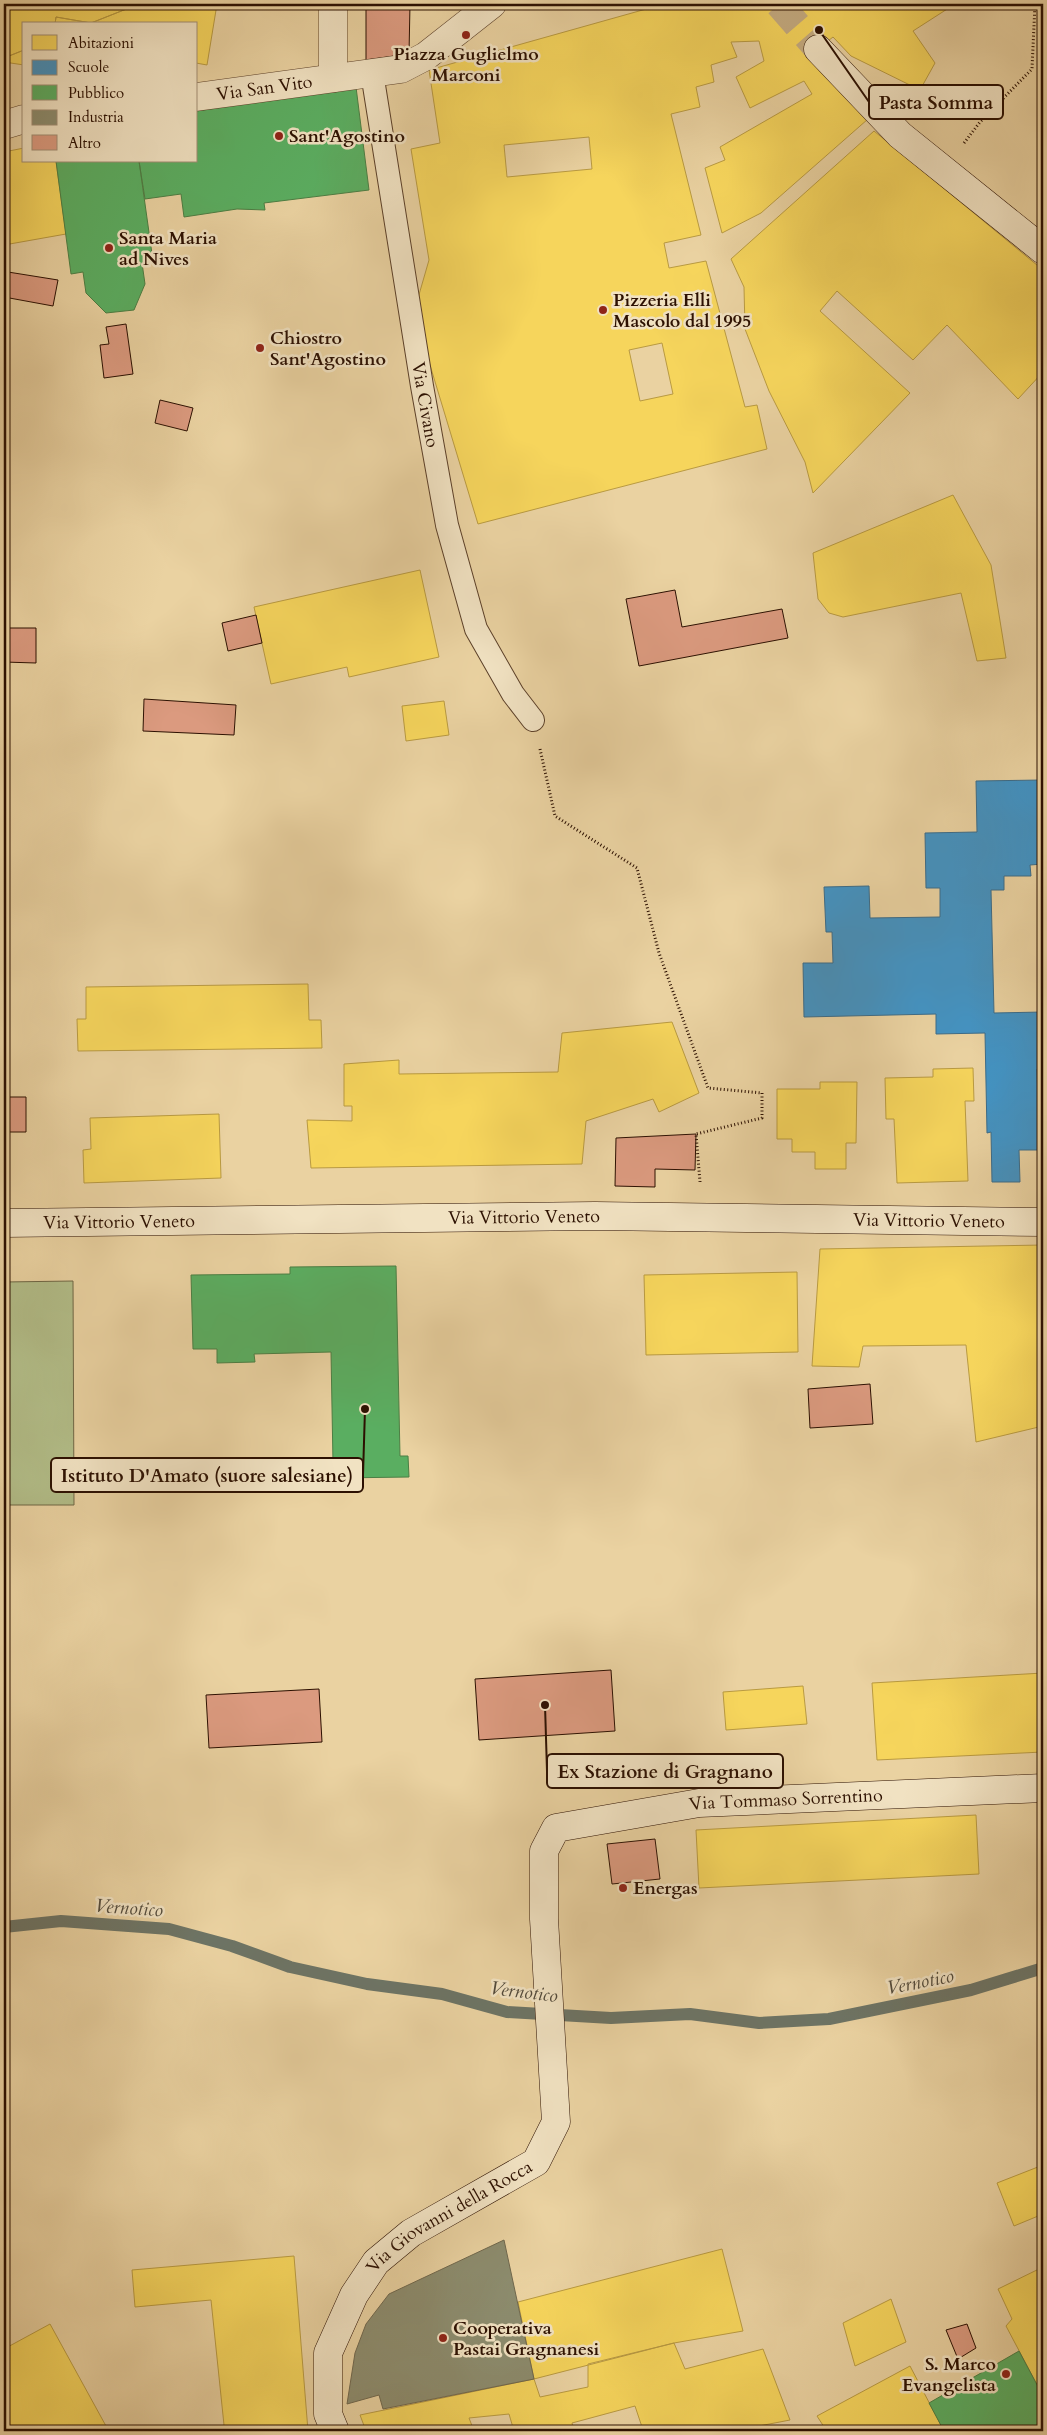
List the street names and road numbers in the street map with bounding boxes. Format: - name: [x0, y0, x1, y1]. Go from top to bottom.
- street label: Via San Vito: [215, 69, 314, 107]
- street label: Via Civano: [405, 360, 445, 450]
- street label: Via Vittorio Veneto: [448, 1204, 600, 1231]
- street label: Via Vittorio Veneto: [853, 1207, 1005, 1234]
- street label: Via Vittorio Veneto: [43, 1209, 195, 1236]
- street label: Via Tommaso Sorrentino: [687, 1783, 884, 1818]
- street label: Via Giovanni della Rocca: [360, 2155, 537, 2278]

